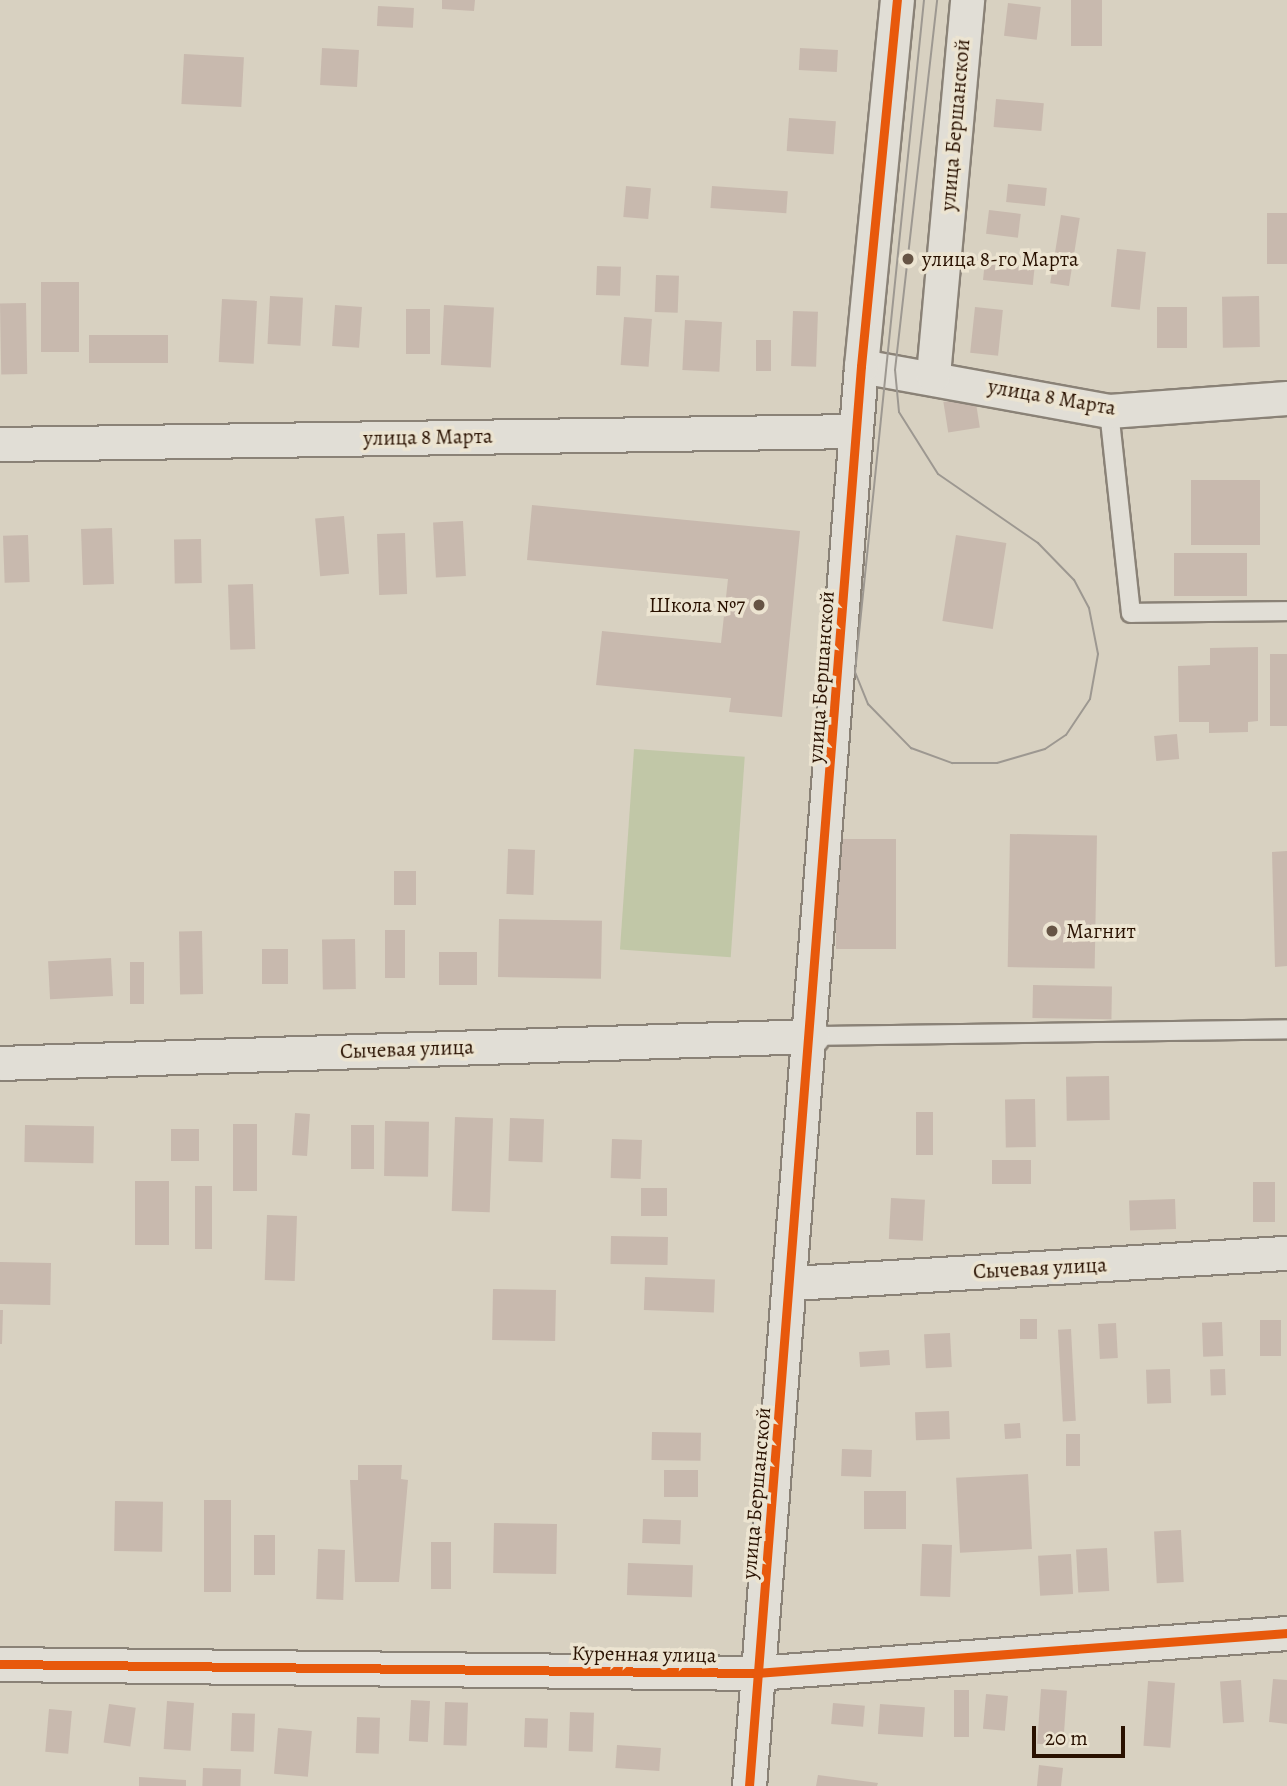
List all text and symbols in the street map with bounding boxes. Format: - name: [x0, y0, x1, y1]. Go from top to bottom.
- street label: улица Бершанской: [935, 38, 975, 212]
- place label: улица 8-го Марта: [922, 246, 1079, 272]
- marker: улица 8-го Марта: [900, 251, 916, 267]
- street label: улица 8 Марта: [986, 373, 1118, 421]
- street label: улица 8 Марта: [363, 423, 493, 451]
- street label: улица Бершанской: [802, 590, 840, 764]
- place label: Школа №7: [649, 592, 745, 618]
- marker: Школа №7: [751, 597, 767, 613]
- place label: Магнит: [1066, 918, 1136, 944]
- marker: Магнит: [1044, 923, 1060, 939]
- street label: Сычевая улица: [340, 1034, 474, 1064]
- street label: Сычевая улица: [972, 1252, 1108, 1284]
- street label: улица Бершанской: [736, 1406, 776, 1580]
- street label: Куренная улица: [571, 1640, 717, 1668]
- scale bar: [1035, 1712, 1128, 1756]
- text: 20 m: [1045, 1724, 1088, 1752]

